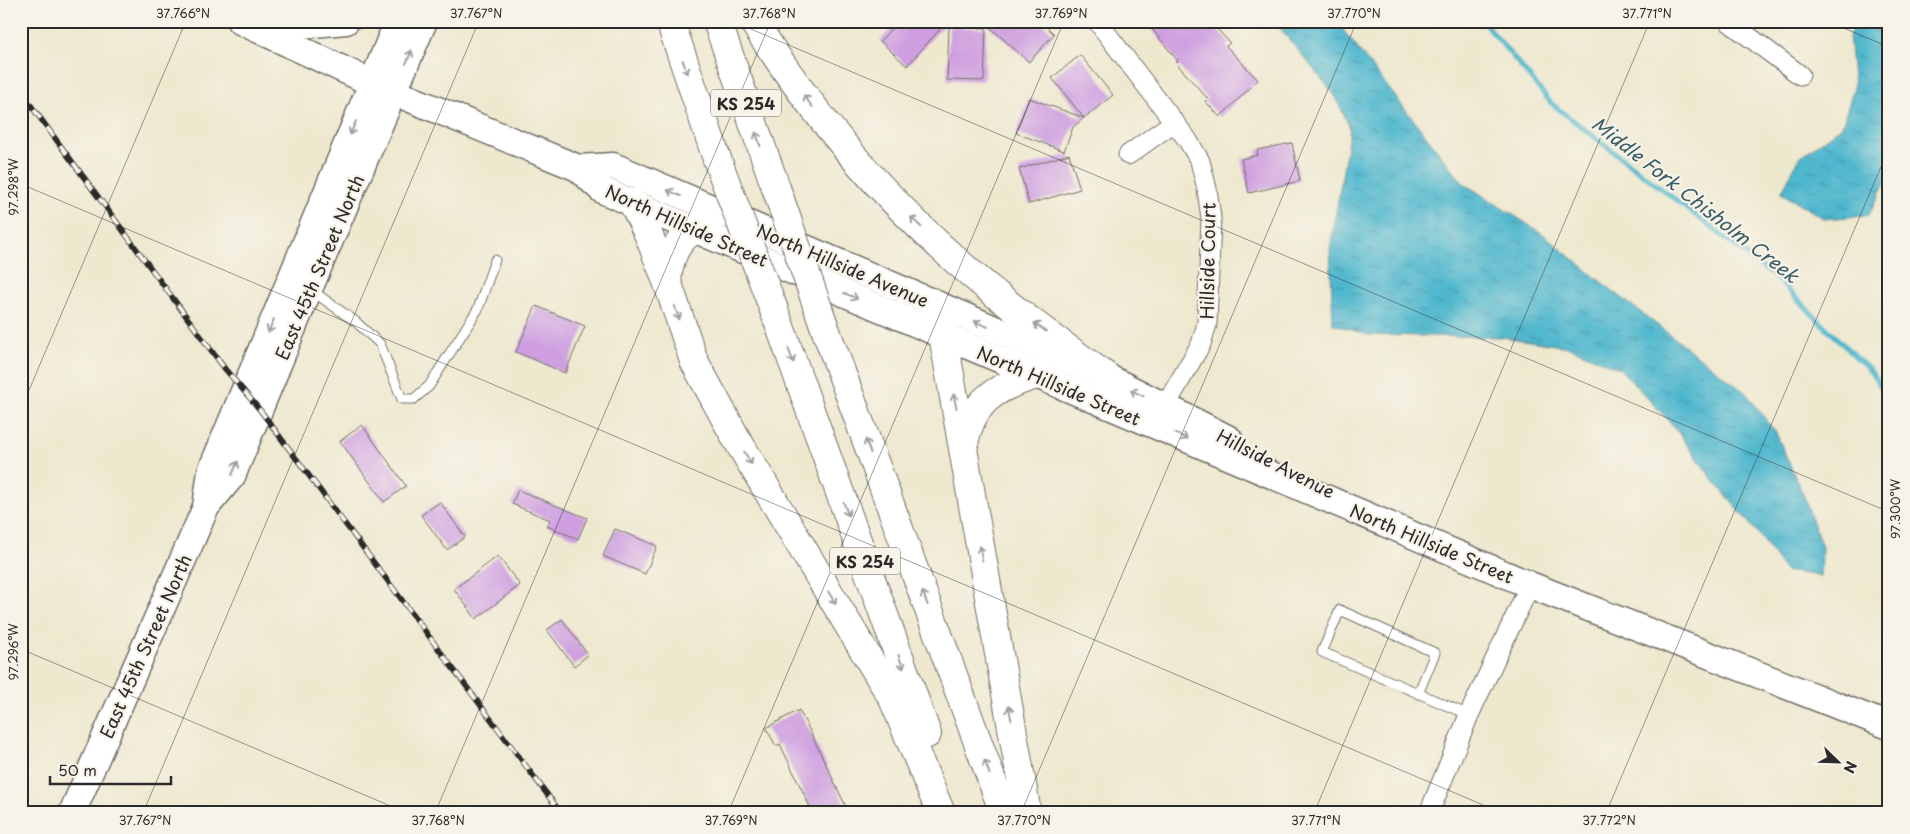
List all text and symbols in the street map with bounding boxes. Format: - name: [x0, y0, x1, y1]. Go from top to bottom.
- text: 37.766°N: [156, 4, 210, 22]
- text: 37.767°N: [450, 4, 502, 22]
- text: 37.768°N: [742, 4, 796, 22]
- text: 37.769°N: [1034, 4, 1088, 22]
- text: 37.770°N: [1327, 4, 1381, 22]
- text: 37.771°N: [1622, 4, 1672, 22]
- one-way arrow: [405, 50, 414, 65]
- one-way arrow: [681, 59, 691, 75]
- road number: KS 254: [711, 90, 781, 116]
- one-way arrow: [803, 94, 813, 108]
- water label: Middle Fork Chisholm Creek: [1587, 109, 1807, 290]
- one-way arrow: [348, 120, 358, 135]
- one-way arrow: [753, 131, 763, 147]
- text: 97.298°W: [4, 157, 22, 216]
- street label: East 45th Street North: [268, 170, 370, 364]
- street label: North Hillside Street: [601, 177, 773, 273]
- one-way arrow: [667, 188, 682, 198]
- street label: Hillside Court: [1192, 202, 1222, 320]
- street label: North Hillside Avenue: [753, 216, 933, 314]
- one-way arrow: [910, 216, 922, 228]
- one-way arrow: [843, 292, 858, 302]
- one-way arrow: [673, 305, 682, 320]
- one-way arrow: [266, 318, 275, 333]
- one-way arrow: [974, 318, 989, 328]
- one-way arrow: [1033, 322, 1047, 332]
- street label: North Hillside Street: [973, 338, 1145, 432]
- one-way arrow: [787, 348, 796, 363]
- one-way arrow: [1130, 388, 1145, 397]
- one-way arrow: [949, 393, 959, 409]
- street label: Hillside Avenue: [1212, 422, 1340, 504]
- one-way arrow: [1173, 432, 1188, 442]
- one-way arrow: [863, 439, 872, 454]
- one-way arrow: [743, 451, 753, 465]
- one-way arrow: [231, 461, 241, 476]
- text: 97.300°W: [1886, 478, 1904, 539]
- street label: North Hillside Street: [1346, 496, 1518, 590]
- one-way arrow: [842, 500, 851, 516]
- one-way arrow: [976, 545, 986, 561]
- road number: KS 254: [830, 548, 900, 574]
- street label: East 45th Street North: [92, 550, 198, 742]
- one-way arrow: [827, 590, 837, 604]
- one-way arrow: [920, 591, 929, 606]
- text: 97.296°W: [4, 623, 22, 681]
- one-way arrow: [897, 653, 906, 669]
- one-way arrow: [1004, 705, 1014, 721]
- north arrow: [1812, 736, 1862, 786]
- scale bar: [50, 754, 171, 786]
- text: 50 m: [58, 758, 97, 781]
- text: N: [1839, 758, 1862, 776]
- one-way arrow: [982, 760, 991, 775]
- text: 37.767°N: [119, 811, 171, 829]
- text: 37.768°N: [411, 811, 465, 829]
- text: 37.769°N: [704, 811, 758, 829]
- text: 37.770°N: [997, 811, 1051, 829]
- text: 37.771°N: [1291, 811, 1341, 829]
- text: 37.772°N: [1582, 811, 1636, 829]

